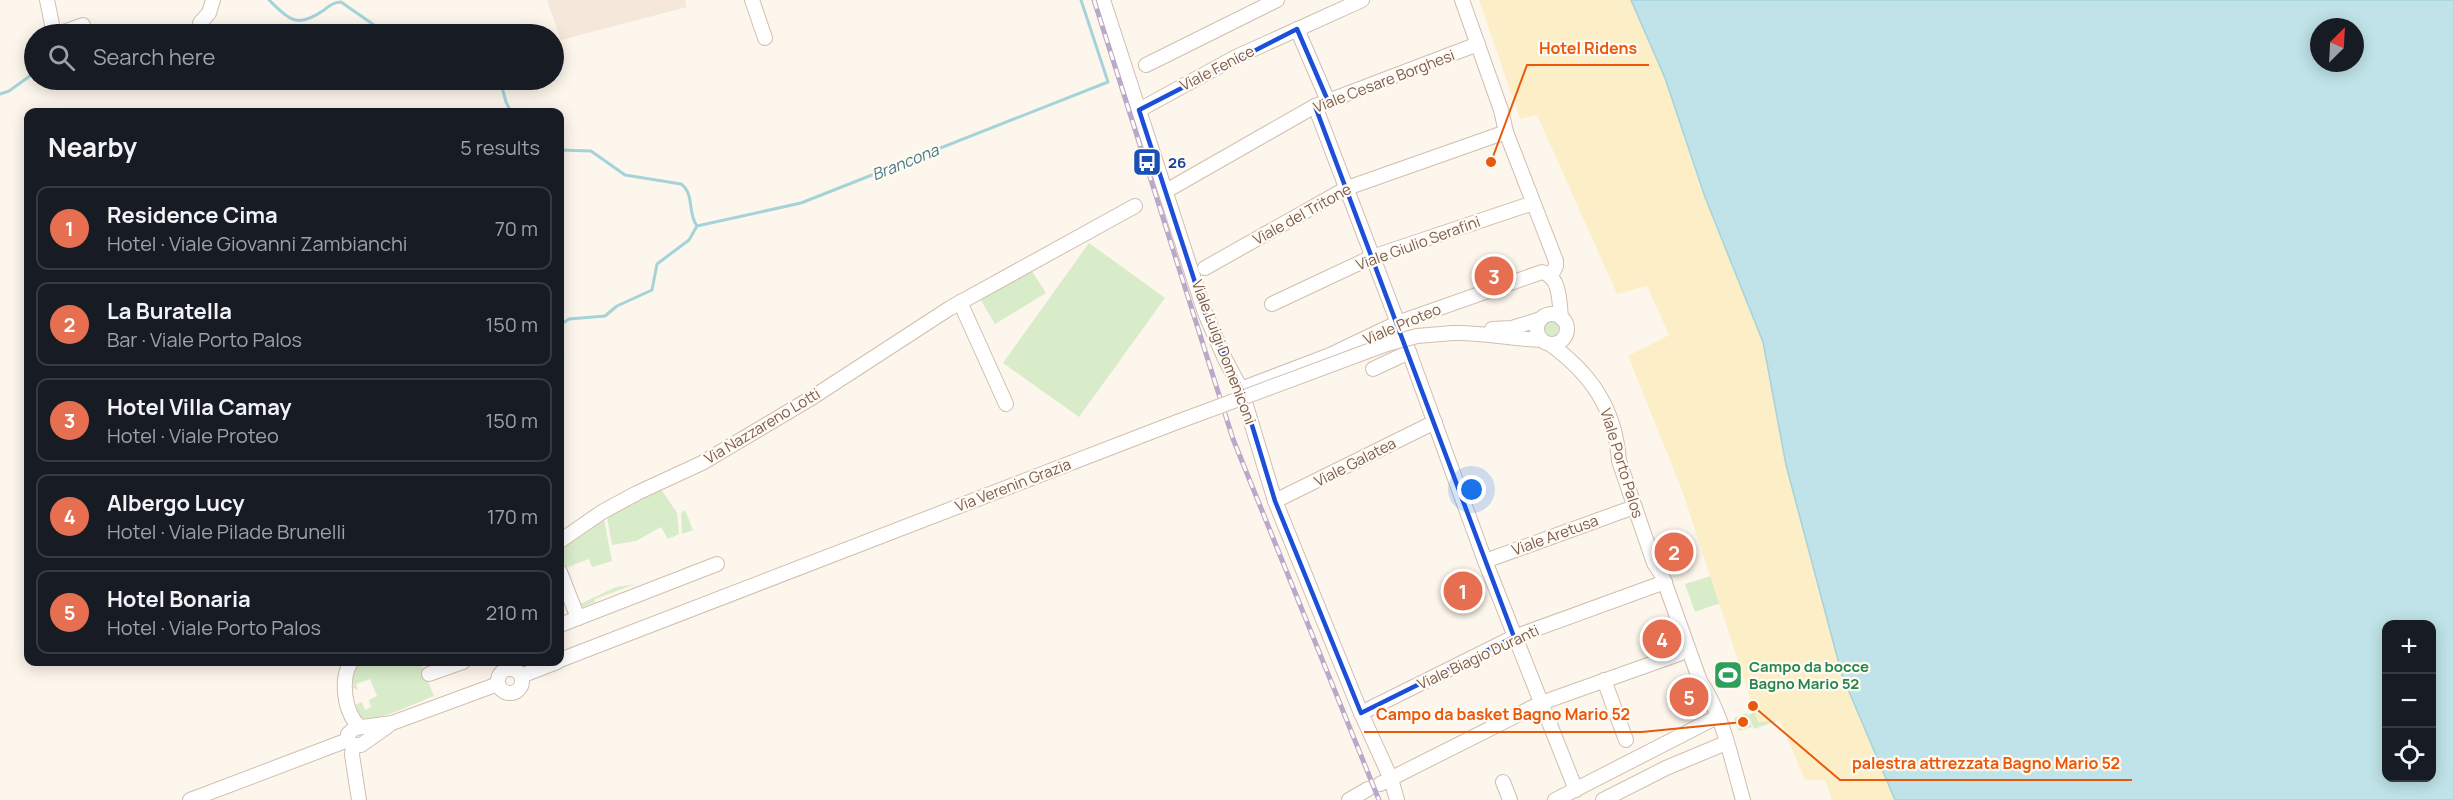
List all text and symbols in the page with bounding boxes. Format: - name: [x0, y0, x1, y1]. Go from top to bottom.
- north arrow: [2310, 18, 2364, 72]
- search box: [24, 24, 564, 90]
- callout: Hotel Ridens: [1527, 31, 1649, 65]
- text: Hotel Ridens: [1539, 37, 1637, 59]
- street label: Viale Fenice: [1176, 40, 1258, 96]
- icon: search: [45, 41, 78, 74]
- text: Search here: [93, 42, 215, 72]
- street label: Viale Cesare Borghesi: [1310, 44, 1458, 118]
- text: Nearby: [48, 129, 137, 165]
- text: 5 results: [460, 134, 540, 161]
- water label: Brancona: [868, 138, 943, 185]
- bus stop icon: 26: [1131, 146, 1163, 178]
- place label: 26: [1168, 152, 1186, 173]
- street label: Viale del Tritone: [1249, 178, 1355, 250]
- text: Residence Cima: [107, 200, 278, 230]
- street label: Viale Giulio Serafini: [1353, 211, 1483, 275]
- text: 1: [65, 215, 74, 242]
- text: 70 m: [495, 215, 538, 242]
- text: Hotel · Viale Giovanni Zambianchi: [107, 230, 408, 257]
- pin: 3: [1474, 254, 1514, 298]
- street label: Viale Luigi Domeniconi: [1187, 277, 1261, 427]
- text: La Buratella: [107, 296, 232, 326]
- street label: Viale Proteo: [1360, 298, 1444, 350]
- text: 2: [64, 311, 75, 338]
- text: 150 m: [485, 311, 538, 338]
- text: Bar · Viale Porto Palos: [107, 326, 302, 353]
- street label: Via Nazzareno Lotti: [700, 383, 824, 469]
- text: Hotel Villa Camay: [107, 392, 291, 422]
- street label: Viale Porto Palos: [1595, 405, 1649, 521]
- text: 3: [64, 407, 75, 434]
- text: 150 m: [485, 407, 538, 434]
- text: Hotel · Viale Proteo: [107, 422, 279, 449]
- street label: Viale Galatea: [1310, 432, 1400, 492]
- street label: Via Verenin Grazia: [952, 453, 1074, 517]
- your location: [1457, 475, 1486, 504]
- text: Albergo Lucy: [107, 488, 245, 518]
- text: 4: [63, 503, 76, 530]
- text: 170 m: [487, 503, 538, 530]
- street label: Viale Aretusa: [1509, 510, 1601, 560]
- text: Hotel · Viale Pilade Brunelli: [107, 518, 346, 545]
- pin: 2: [1654, 530, 1694, 574]
- pin: 1: [1444, 568, 1482, 614]
- text: Hotel Bonaria: [107, 584, 251, 614]
- text: 5: [64, 599, 75, 626]
- text: 210 m: [486, 599, 538, 626]
- text: Hotel · Viale Porto Palos: [107, 614, 321, 641]
- pin: 4: [1642, 616, 1682, 662]
- street label: Viale Biagio Duranti: [1414, 620, 1542, 694]
- map controls: [2382, 620, 2436, 782]
- button: +: [2382, 620, 2436, 674]
- place label: Campo da bocce Bagno Mario 52: [1749, 656, 1869, 694]
- sports icon: Campo da bocce Bagno Mario 52: [1712, 659, 1744, 691]
- pin: 5: [1670, 674, 1708, 720]
- button: −: [2382, 674, 2436, 728]
- callout: Campo da basket Bagno Mario 52: [1364, 698, 1642, 732]
- text: Campo da basket Bagno Mario 52: [1376, 703, 1630, 725]
- button: locate: [2382, 728, 2436, 782]
- callout: palestra attrezzata Bagno Mario 52: [1840, 746, 2132, 780]
- text: palestra attrezzata Bagno Mario 52: [1852, 752, 2120, 774]

